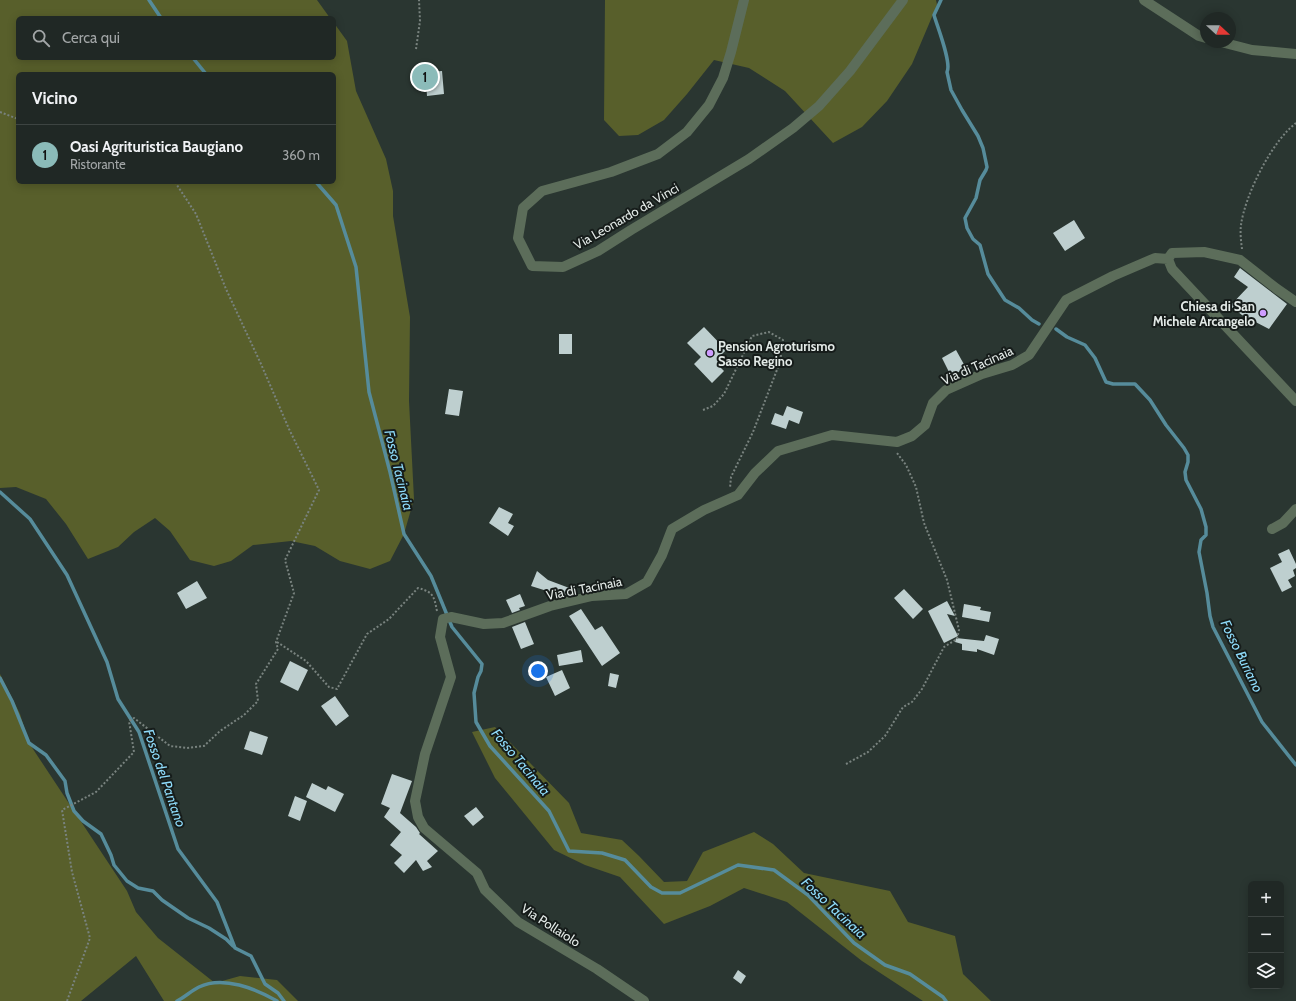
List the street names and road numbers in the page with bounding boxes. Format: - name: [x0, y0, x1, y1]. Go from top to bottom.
- street label: Via Leonardo da Vinci: [571, 179, 681, 253]
- street label: Via di Tacinaia: [939, 342, 1016, 388]
- street label: Via di Tacinaia: [545, 573, 624, 603]
- street label: Via Pollaiolo: [518, 900, 584, 950]

